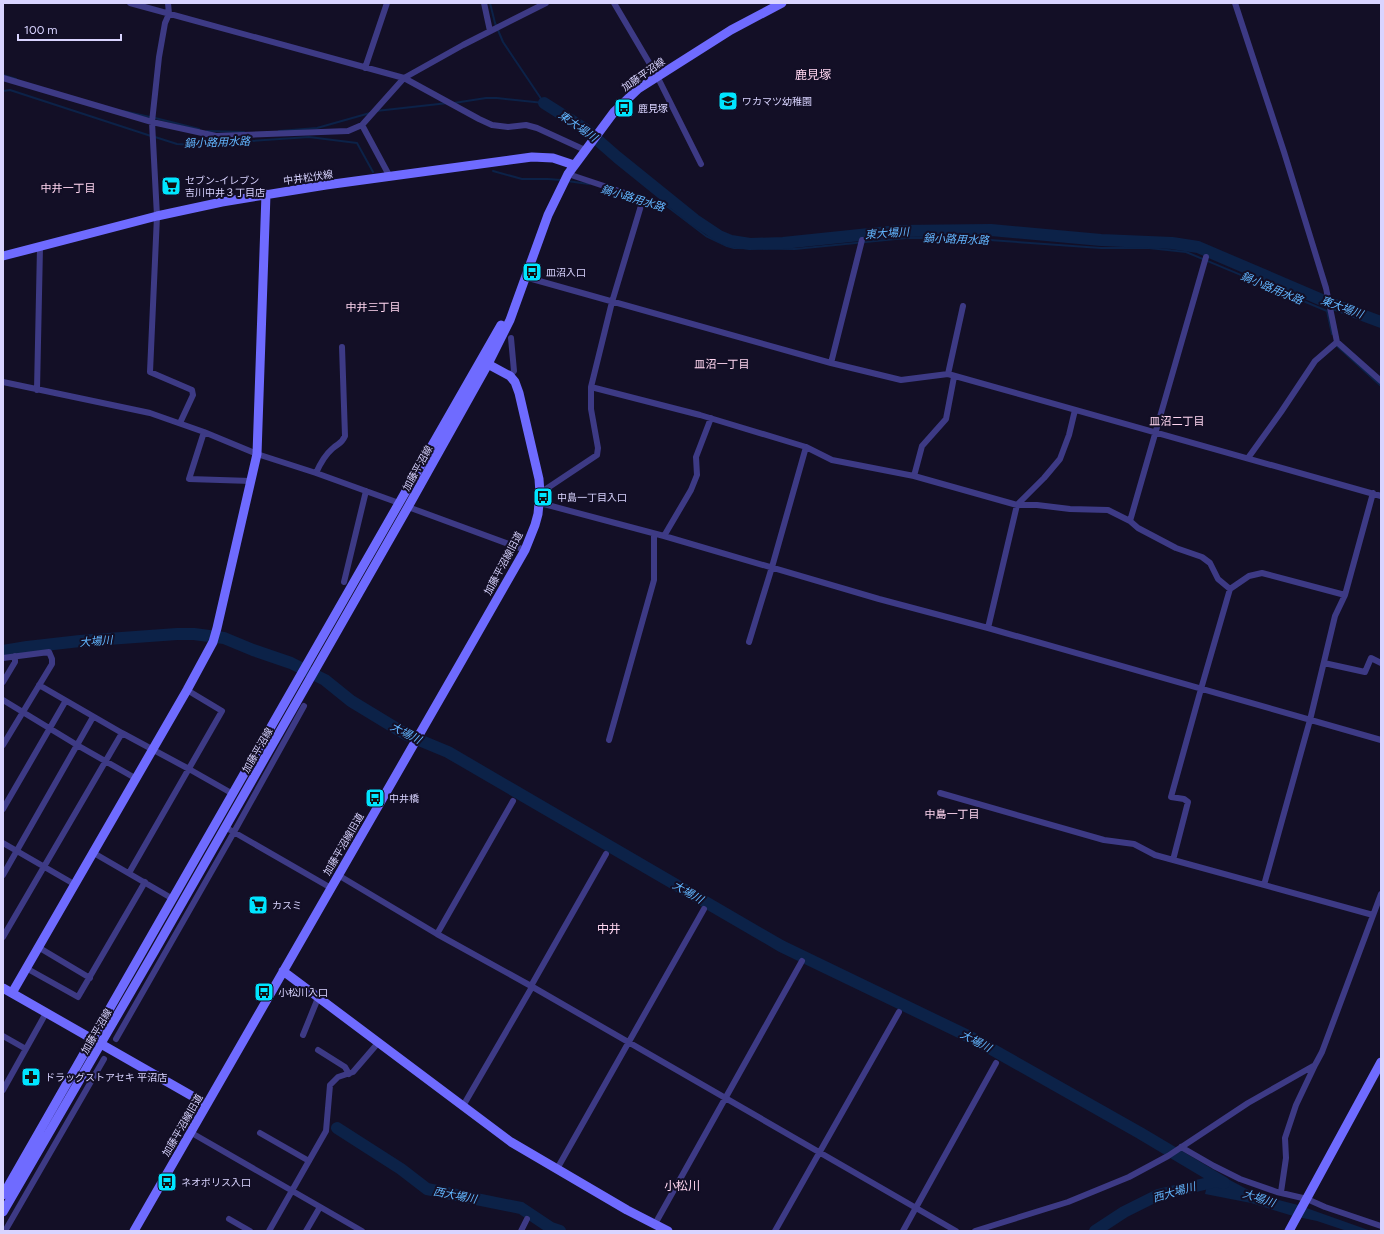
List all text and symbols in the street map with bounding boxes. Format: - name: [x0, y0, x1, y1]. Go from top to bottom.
- scale bar: [18, 16, 121, 42]
- text: 100 m: [24, 23, 58, 37]
- street label: 加藤平沼線: [619, 55, 667, 94]
- district label: 鹿見塚: [795, 68, 831, 82]
- school or university icon: ワカマツ幼稚園: [717, 90, 739, 112]
- place label: ワカマツ幼稚園: [742, 95, 812, 108]
- bus stop icon: 鹿見塚: [613, 97, 635, 119]
- place label: 鹿見塚: [638, 102, 668, 115]
- water label: 東大場川: [556, 108, 600, 145]
- water label: 鍋小路用水路: [184, 135, 251, 150]
- street label: 中井松伏線: [282, 168, 334, 187]
- place label: セブン-イレブン 吉川中井３丁目店: [185, 174, 265, 199]
- supermarket icon: セブン-イレブン 吉川中井３丁目店: [160, 175, 182, 197]
- district label: 中井一丁目: [41, 182, 96, 195]
- water label: 鍋小路用水路: [599, 183, 667, 215]
- water label: 東大場川: [865, 225, 910, 242]
- water label: 鍋小路用水路: [923, 232, 990, 247]
- bus stop icon: 皿沼入口: [521, 261, 543, 283]
- place label: 皿沼入口: [546, 266, 586, 279]
- water label: 鍋小路用水路: [1239, 270, 1306, 308]
- water label: 東大場川: [1319, 294, 1366, 321]
- district label: 中井三丁目: [346, 301, 401, 314]
- district label: 皿沼一丁目: [695, 358, 750, 371]
- district label: 皿沼二丁目: [1150, 415, 1205, 428]
- street label: 加藤平沼線: [400, 443, 435, 493]
- bus stop icon: 中島一丁目入口: [532, 486, 554, 508]
- place label: 中島一丁目入口: [557, 491, 627, 504]
- street label: 加藤平沼線旧道: [481, 529, 526, 597]
- water label: 大場川: [79, 634, 114, 649]
- water label: 大場川: [388, 720, 424, 747]
- street label: 加藤平沼線: [239, 725, 276, 775]
- bus stop icon: 中井橋: [364, 787, 386, 809]
- place label: 中井橋: [389, 792, 419, 805]
- district label: 中島一丁目: [925, 808, 980, 821]
- street label: 加藤平沼線旧道: [320, 811, 367, 878]
- water label: 大場川: [670, 879, 706, 907]
- supermarket icon: カスミ: [247, 894, 269, 916]
- place label: カスミ: [272, 899, 302, 912]
- district label: 中井: [597, 922, 621, 936]
- bus stop icon: 小松川入口: [253, 981, 275, 1003]
- place label: 小松川入口: [278, 986, 328, 999]
- street label: 加藤平沼線: [78, 1006, 115, 1056]
- water label: 大場川: [958, 1028, 994, 1055]
- pharmacy icon: ドラッグストアセキ 平沼店: [20, 1066, 42, 1088]
- place label: ドラッグストアセキ 平沼店: [45, 1071, 167, 1084]
- street label: 加藤平沼線旧道: [159, 1092, 206, 1159]
- bus stop icon: ネオポリス入口: [156, 1171, 178, 1193]
- place label: ネオポリス入口: [181, 1176, 251, 1189]
- district label: 小松川: [664, 1179, 700, 1193]
- water label: 西大場川: [1151, 1180, 1198, 1205]
- water label: 西大場川: [432, 1185, 479, 1206]
- water label: 大場川: [1241, 1187, 1277, 1210]

